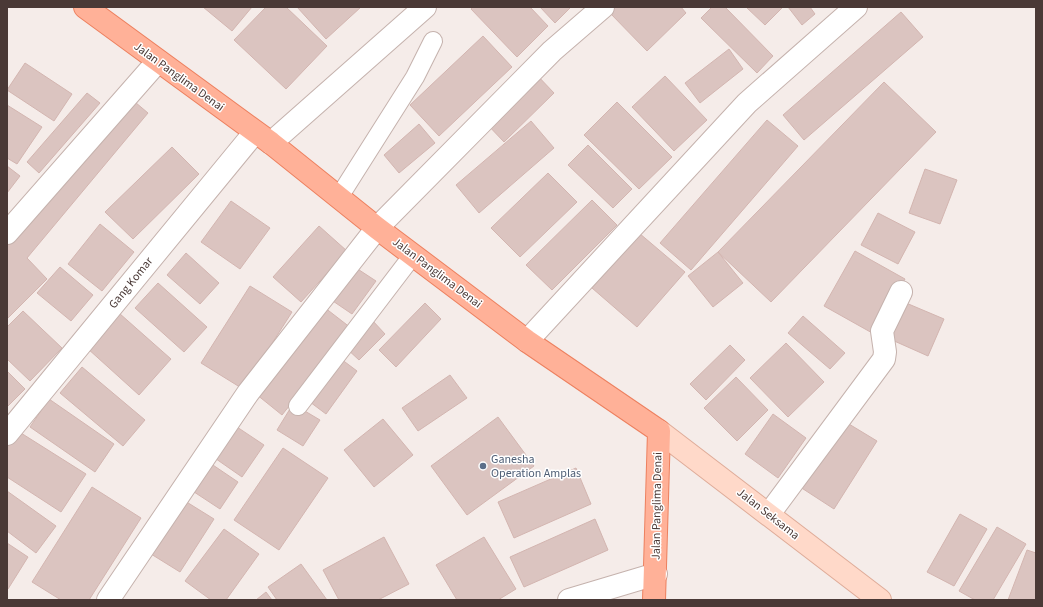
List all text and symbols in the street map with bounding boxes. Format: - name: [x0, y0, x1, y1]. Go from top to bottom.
- street label: Jalan Panglima Denai: [130, 38, 228, 116]
- street label: Jalan Panglima Denai: [389, 234, 485, 312]
- street label: Gang Komar: [105, 253, 158, 312]
- place label: Ganesha Operation Amplas: [491, 451, 581, 482]
- street label: Jalan Panglima Denai: [648, 452, 666, 560]
- marker: Ganesha Operation Amplas: [478, 461, 488, 471]
- street label: Jalan Seksama: [733, 484, 803, 544]

